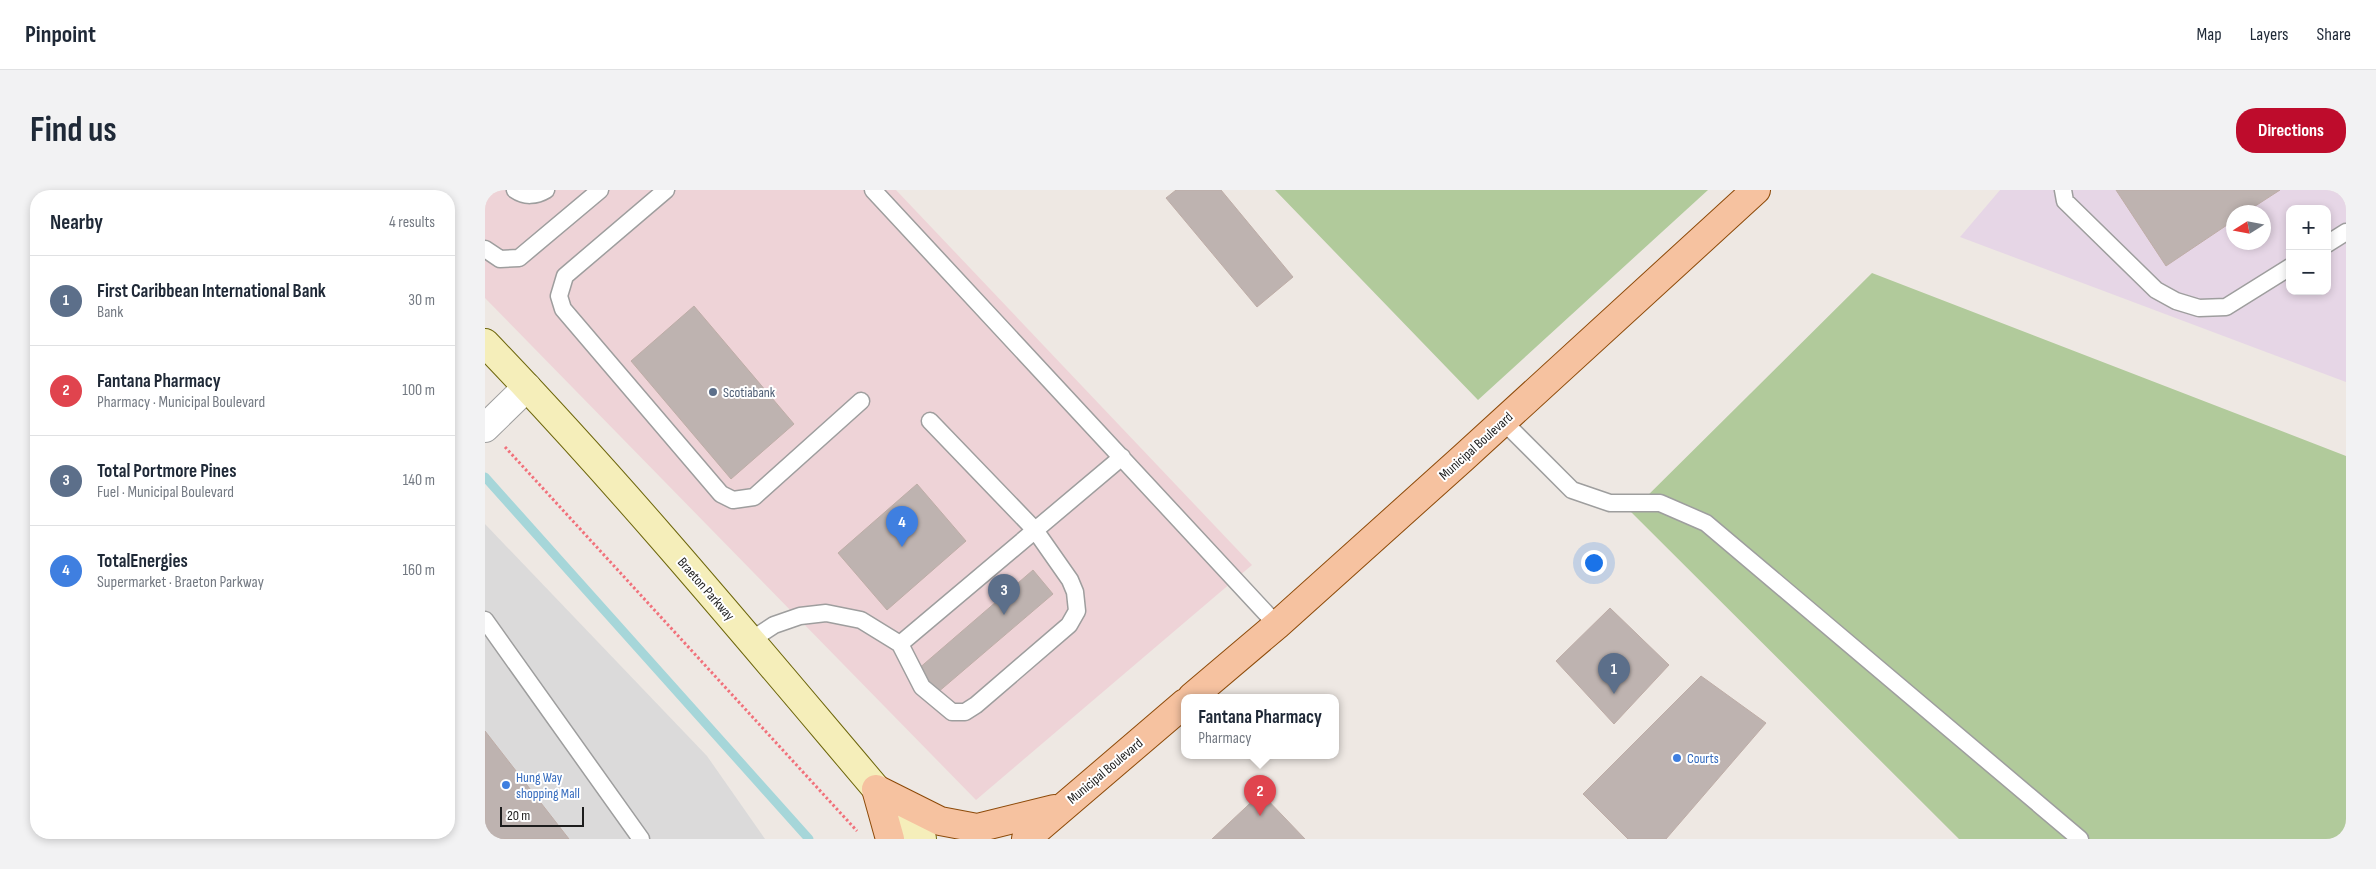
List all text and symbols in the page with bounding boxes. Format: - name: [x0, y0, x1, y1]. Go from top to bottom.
- text: Pinpoint: [25, 20, 96, 49]
- text: Map: [2197, 24, 2222, 45]
- text: Layers: [2250, 24, 2289, 45]
- text: Share: [2317, 24, 2351, 45]
- button: Directions: [2236, 108, 2346, 153]
- text: Find us: [30, 109, 117, 152]
- north arrow: [2226, 205, 2271, 250]
- map controls: [2286, 205, 2331, 295]
- button: +: [2286, 205, 2331, 250]
- text: Nearby: [50, 210, 103, 235]
- text: 4 results: [389, 213, 435, 232]
- button: −: [2286, 250, 2331, 295]
- text: First Caribbean International Bank: [97, 280, 326, 303]
- text: 1: [63, 291, 69, 310]
- text: 30 m: [408, 291, 435, 310]
- text: Bank: [97, 303, 123, 322]
- text: Fantana Pharmacy: [97, 370, 221, 393]
- text: 2: [62, 381, 70, 400]
- text: 100 m: [402, 381, 435, 400]
- place label: Scotiabank: [723, 384, 776, 401]
- marker: Scotiabank: [707, 386, 719, 398]
- text: Pharmacy · Municipal Boulevard: [97, 393, 265, 412]
- street label: Municipal Boulevard: [1436, 408, 1516, 484]
- text: Total Portmore Pines: [97, 460, 236, 483]
- text: 3: [62, 471, 70, 490]
- text: 140 m: [403, 471, 435, 490]
- text: Fuel · Municipal Boulevard: [97, 483, 234, 502]
- pin: 4: [886, 506, 918, 547]
- text: TotalEnergies: [97, 550, 188, 573]
- your location: [1581, 550, 1607, 576]
- street label: Braeton Parkway: [674, 554, 738, 624]
- text: 4: [62, 561, 70, 580]
- text: 160 m: [402, 561, 435, 580]
- text: Supermarket · Braeton Parkway: [97, 573, 264, 592]
- pin: 3: [988, 574, 1020, 615]
- pin: 1: [1598, 653, 1630, 694]
- popup: [1181, 694, 1339, 759]
- text: Fantana Pharmacy: [1198, 706, 1322, 729]
- text: Pharmacy: [1198, 729, 1251, 748]
- street label: Municipal Boulevard: [1064, 734, 1146, 807]
- place label: Courts: [1687, 750, 1719, 767]
- marker: Courts: [1671, 752, 1683, 764]
- place label: Hung Way shopping Mall: [516, 769, 580, 802]
- pin: 2: [1244, 775, 1276, 816]
- marker: Hung Way shopping Mall: [500, 779, 512, 791]
- scale bar: [500, 804, 584, 827]
- text: 20 m: [507, 807, 530, 824]

